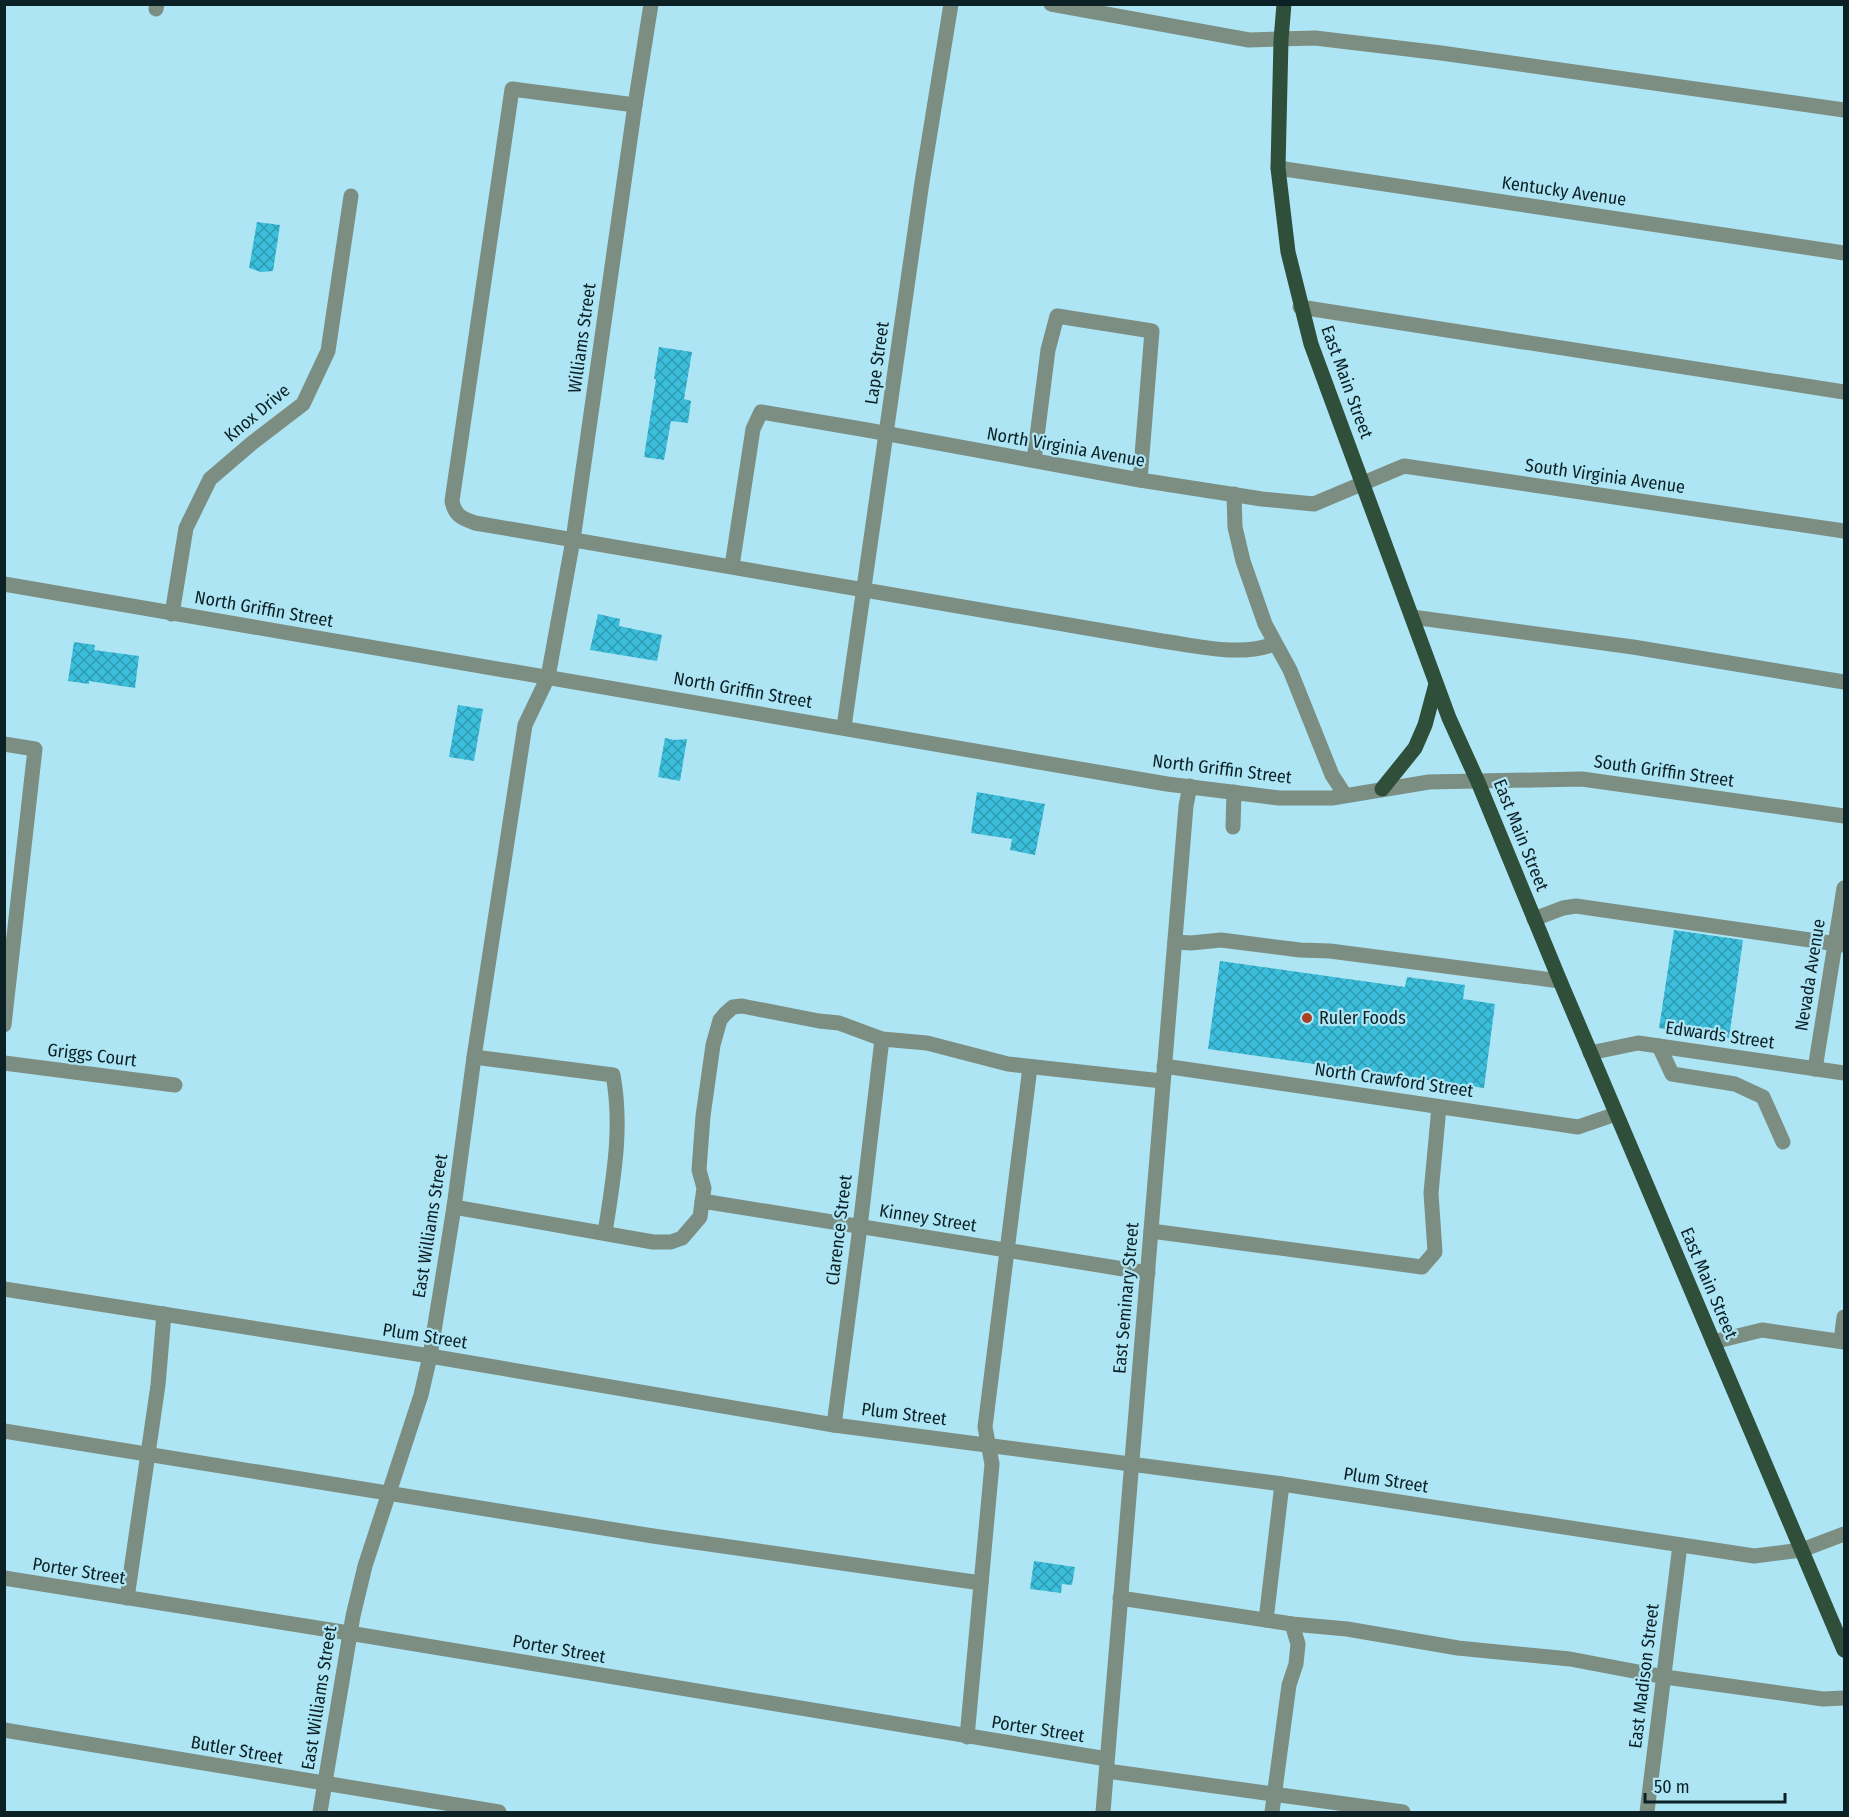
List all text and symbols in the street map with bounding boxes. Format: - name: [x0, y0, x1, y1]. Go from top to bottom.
- street label: Kentucky Avenue: [1500, 171, 1628, 211]
- street label: Williams Street: [563, 281, 601, 394]
- street label: Lape Street: [860, 320, 894, 406]
- street label: East Main Street: [1316, 322, 1378, 442]
- street label: Knox Drive: [220, 379, 294, 447]
- street label: North Virginia Avenue: [985, 422, 1147, 472]
- street label: South Virginia Avenue: [1524, 454, 1686, 498]
- street label: North Griffin Street: [193, 586, 335, 632]
- street label: North Griffin Street: [672, 667, 814, 713]
- street label: North Griffin Street: [1151, 750, 1293, 788]
- street label: South Griffin Street: [1592, 750, 1736, 792]
- street label: East Main Street: [1489, 776, 1554, 894]
- street label: Nevada Avenue: [1790, 917, 1830, 1033]
- place label: Ruler Foods: [1319, 1007, 1406, 1029]
- marker: Ruler Foods: [1300, 1011, 1314, 1025]
- street label: Edwards Street: [1664, 1016, 1776, 1054]
- street label: Griggs Court: [46, 1039, 138, 1071]
- street label: North Crawford Street: [1313, 1058, 1475, 1102]
- street label: East Williams Street: [408, 1152, 452, 1300]
- street label: Clarence Street: [821, 1173, 857, 1287]
- street label: Kinney Street: [878, 1199, 978, 1237]
- street label: East Seminary Street: [1108, 1221, 1144, 1375]
- street label: East Main Street: [1676, 1224, 1742, 1342]
- street label: Plum Street: [381, 1318, 469, 1354]
- street label: Plum Street: [860, 1398, 948, 1430]
- street label: Plum Street: [1342, 1462, 1430, 1498]
- street label: Porter Street: [31, 1553, 127, 1589]
- street label: East Madison Street: [1624, 1602, 1664, 1750]
- street label: East Williams Street: [297, 1624, 341, 1772]
- street label: Porter Street: [511, 1630, 607, 1668]
- street label: Porter Street: [990, 1711, 1086, 1747]
- street label: Butler Street: [189, 1731, 285, 1769]
- scale bar: [1645, 1766, 1784, 1804]
- text: 50 m: [1654, 1776, 1690, 1798]

